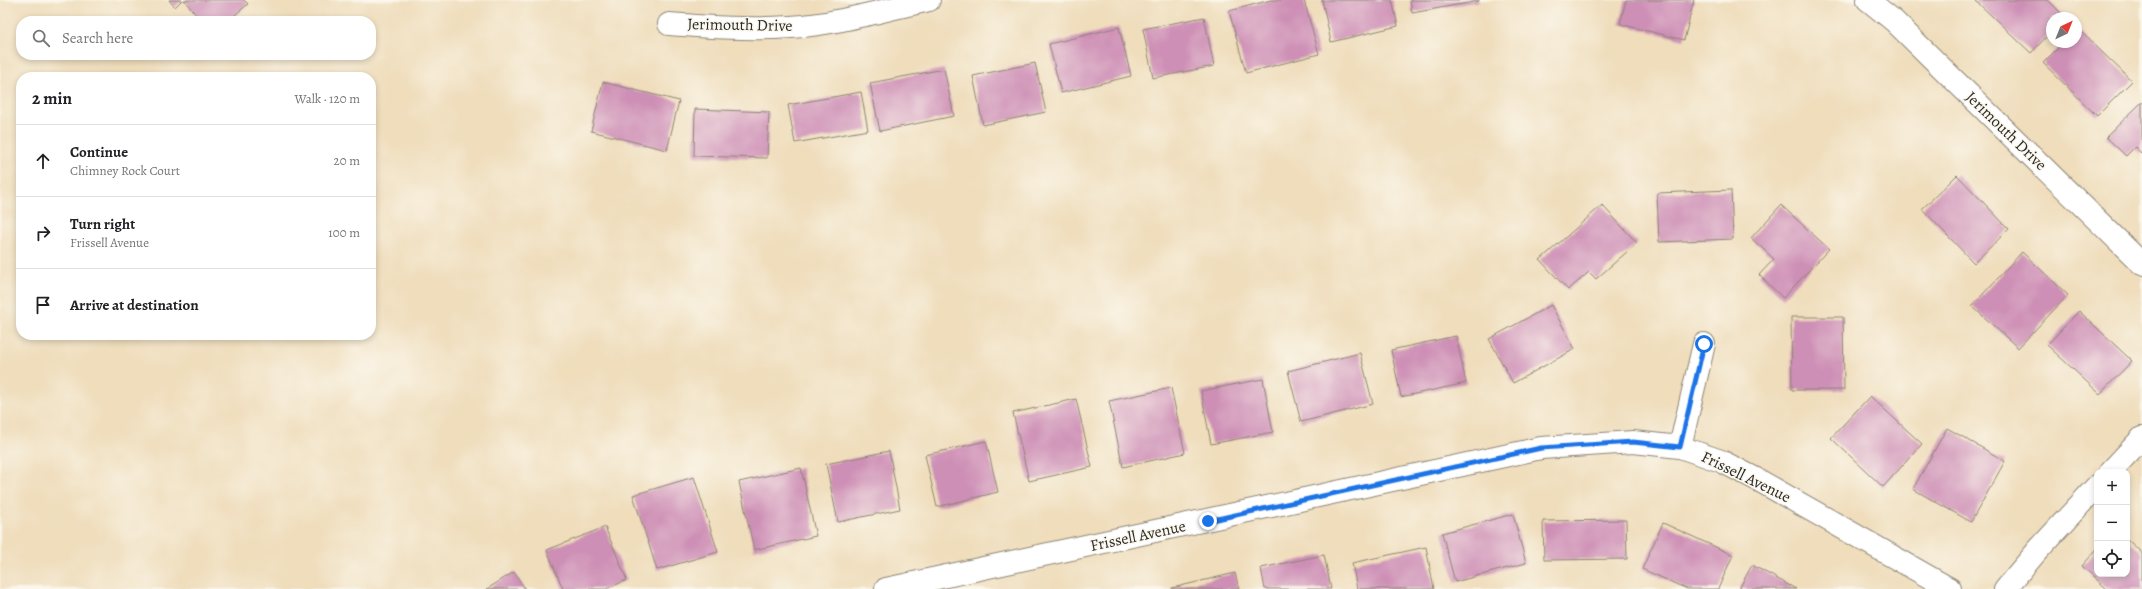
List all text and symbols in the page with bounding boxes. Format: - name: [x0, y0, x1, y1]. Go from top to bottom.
- north arrow: [2046, 12, 2082, 48]
- street label: Jerimouth Drive: [687, 13, 793, 37]
- search box: [16, 16, 376, 60]
- icon: search: [30, 27, 52, 49]
- text: Search here: [62, 28, 133, 48]
- text: 2 min: [32, 87, 72, 110]
- street label: Jerimouth Drive: [1961, 87, 2051, 175]
- text: Walk · 120 m: [295, 90, 360, 107]
- text: Continue: [70, 142, 128, 162]
- icon: ahead: [32, 150, 54, 172]
- text: 20 m: [334, 152, 360, 169]
- text: Chimney Rock Court: [70, 162, 180, 179]
- text: Turn right: [70, 214, 135, 234]
- icon: right: [32, 222, 54, 244]
- text: 100 m: [328, 224, 360, 241]
- text: Frissell Avenue: [70, 234, 149, 251]
- icon: arrive: [32, 294, 54, 316]
- text: Arrive at destination: [70, 295, 199, 315]
- route start: [1695, 335, 1713, 353]
- street label: Frissell Avenue: [1698, 446, 1794, 508]
- map controls: [2094, 469, 2130, 577]
- button: +: [2094, 469, 2130, 505]
- button: −: [2094, 505, 2130, 541]
- route end: [1199, 512, 1217, 530]
- street label: Frissell Avenue: [1088, 515, 1188, 557]
- button: locate: [2094, 541, 2130, 577]

